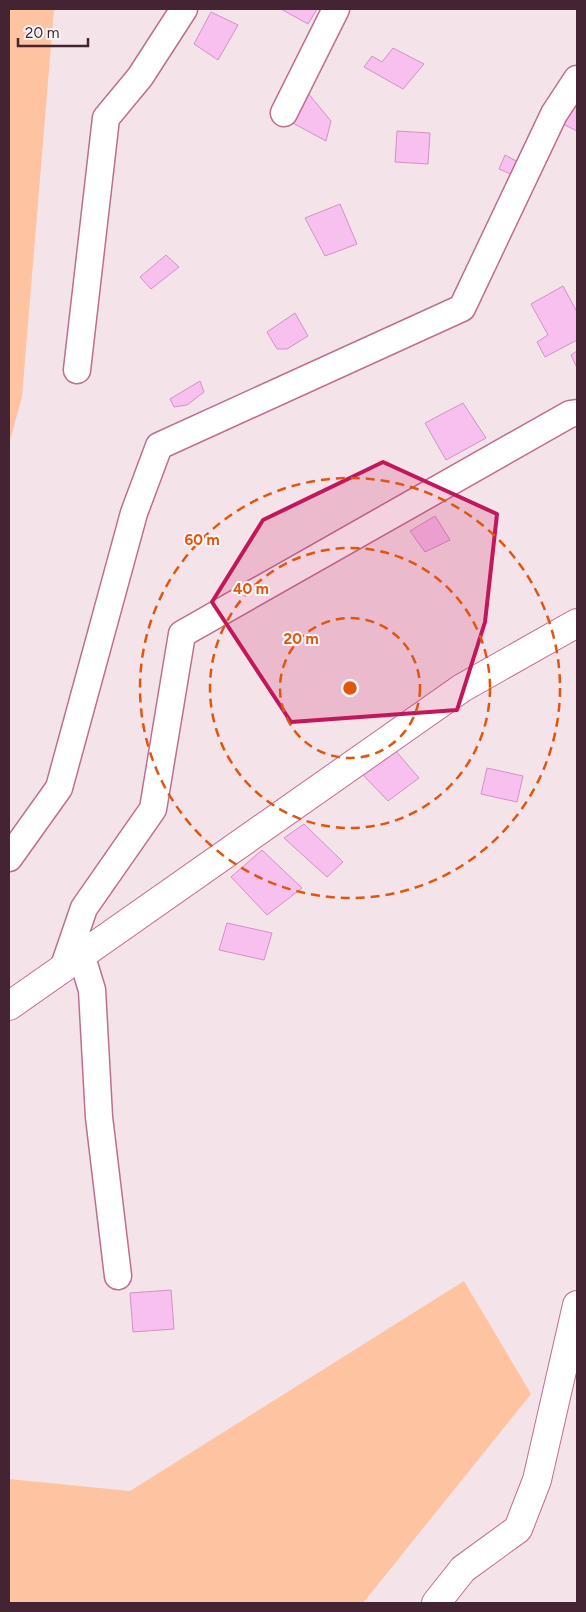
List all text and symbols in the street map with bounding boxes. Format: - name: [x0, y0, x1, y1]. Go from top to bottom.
- scale bar: [18, 15, 88, 47]
- text: 20 m: [25, 24, 59, 42]
- text: 60 m: [184, 531, 220, 549]
- text: 40 m: [233, 580, 269, 598]
- text: 20 m: [283, 630, 319, 648]
- centre of rings: [341, 679, 359, 697]

